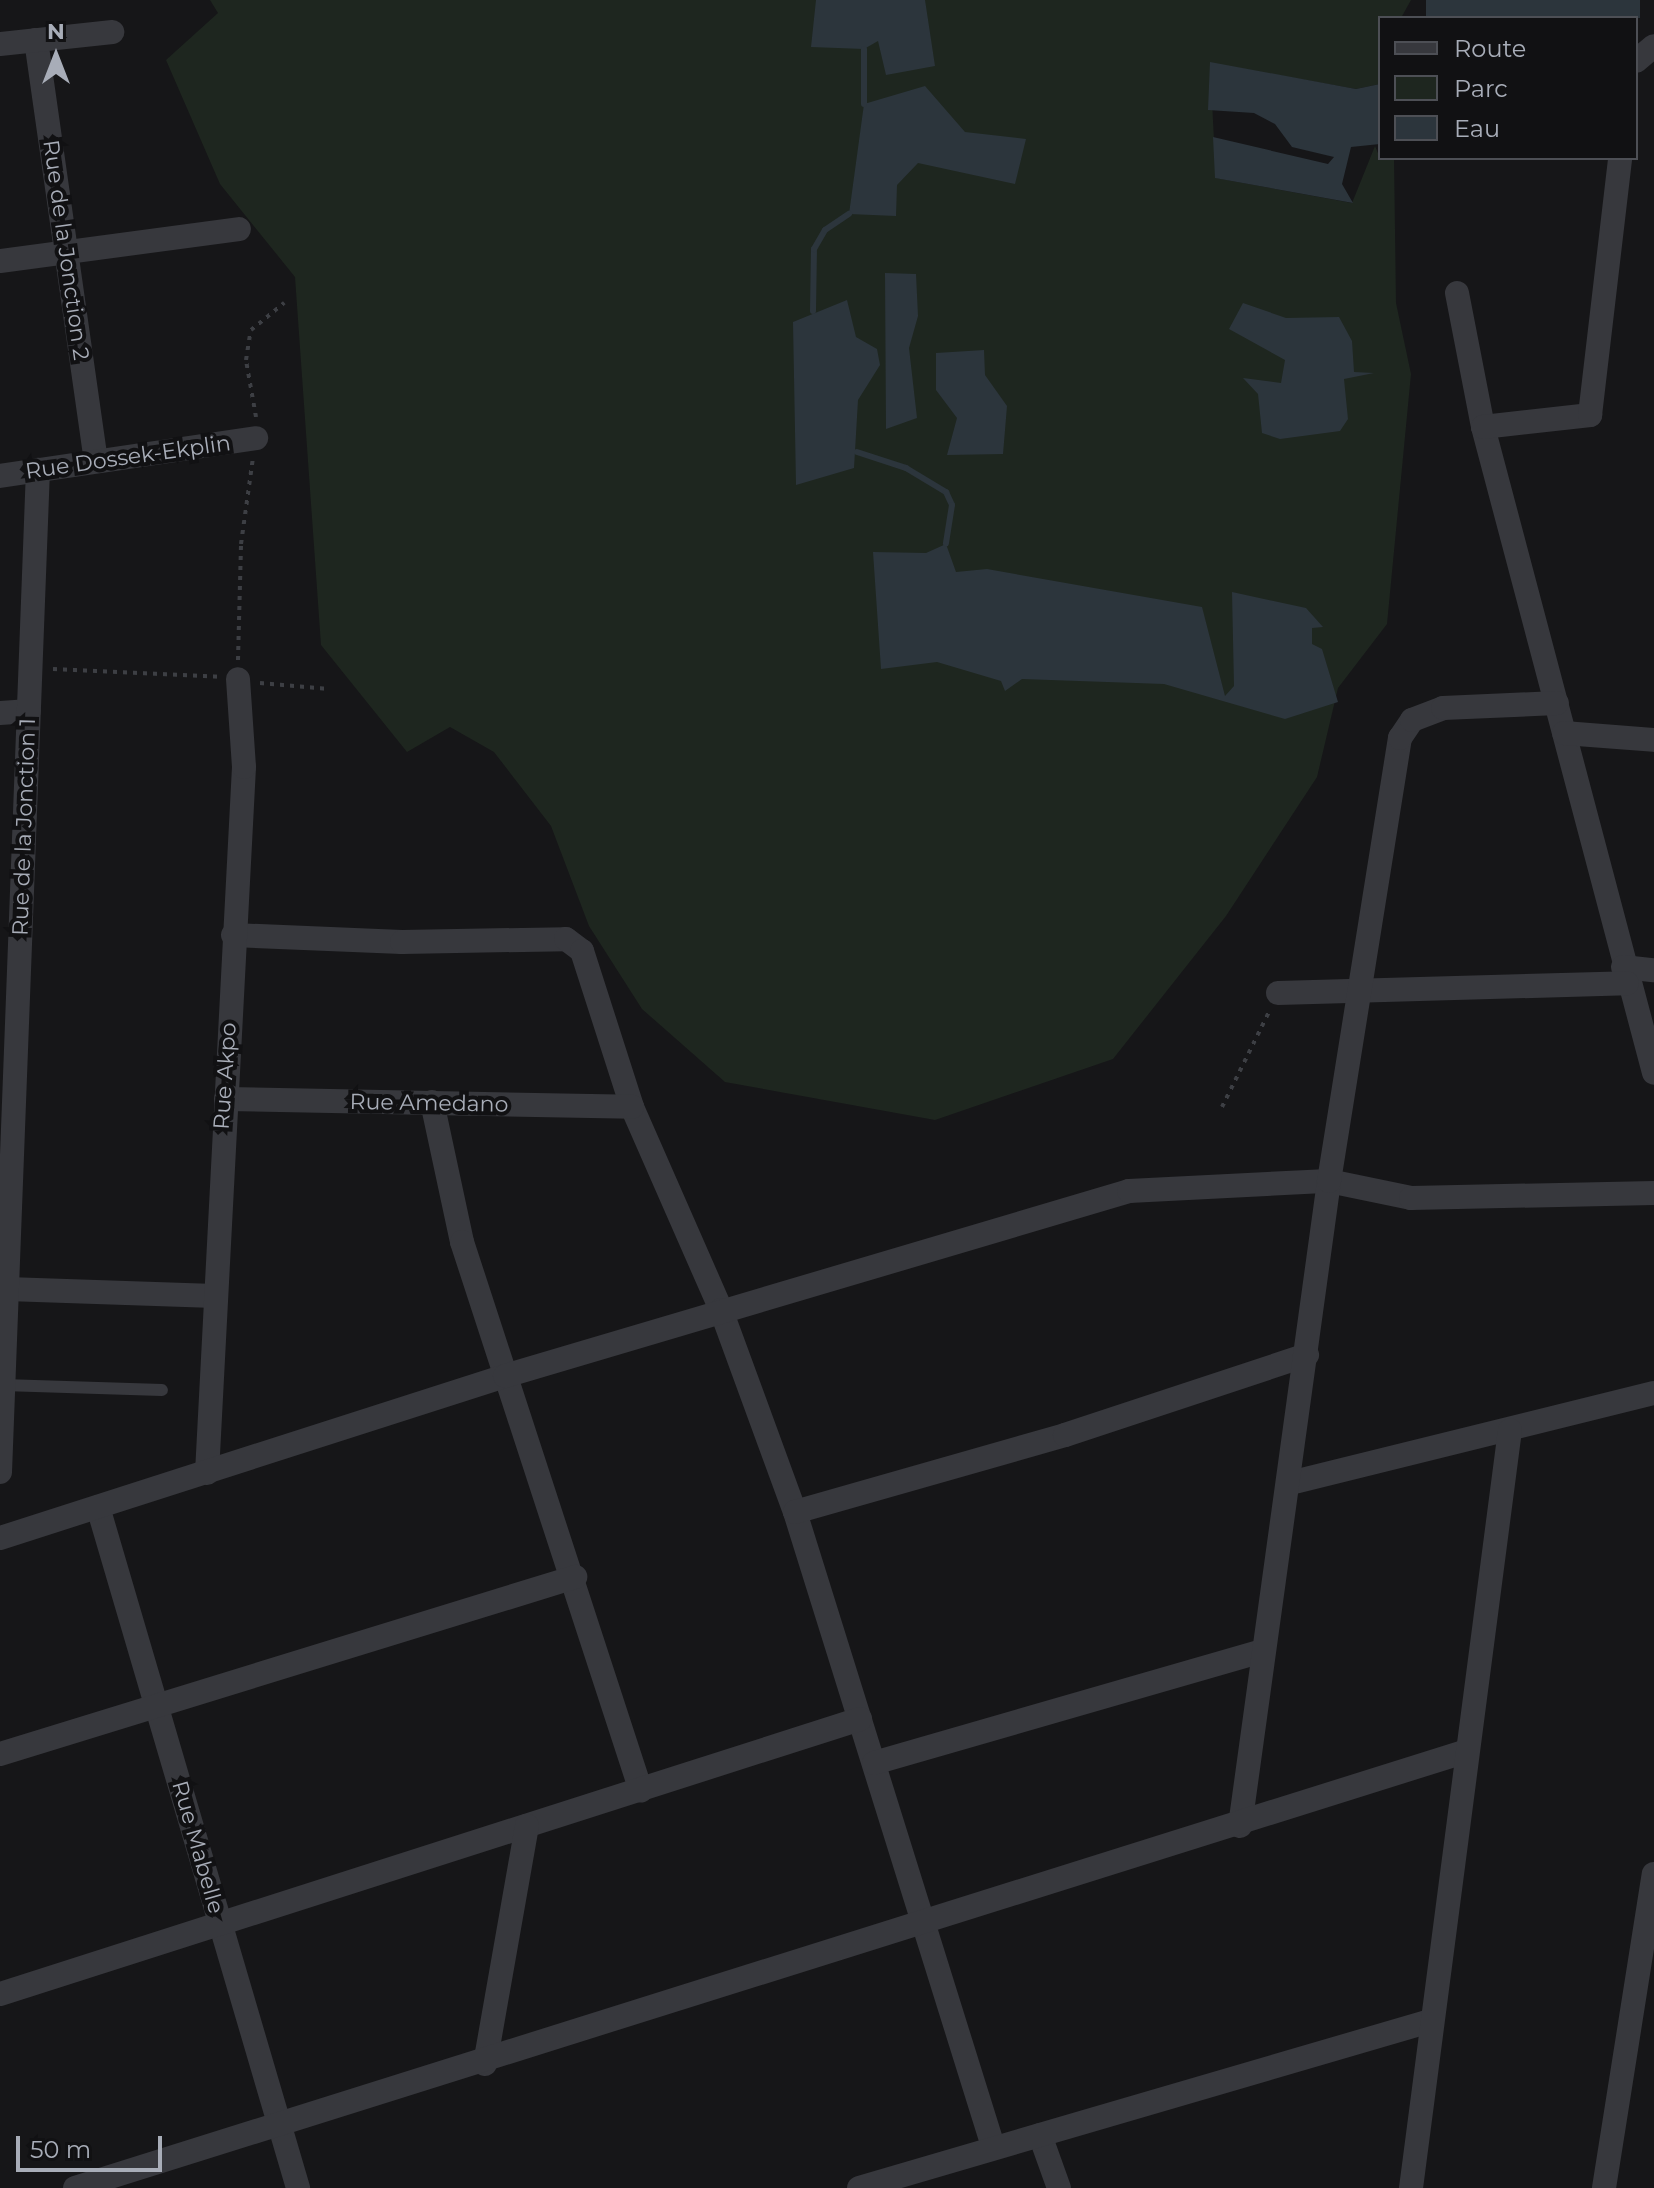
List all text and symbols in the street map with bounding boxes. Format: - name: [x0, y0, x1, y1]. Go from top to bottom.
- north arrow: [16, 16, 96, 96]
- legend: [1378, 16, 1638, 160]
- text: N: [47, 18, 65, 45]
- text: Route: [1454, 34, 1526, 63]
- text: Parc: [1454, 74, 1508, 103]
- text: Eau: [1454, 114, 1500, 143]
- street label: Rue de la Jonction 2: [37, 138, 95, 362]
- street label: Rue Dossek-Ekplin: [24, 430, 232, 484]
- street label: Rue de la Jonction 1: [7, 718, 41, 936]
- street label: Rue Akpo: [208, 1022, 242, 1130]
- street label: Rue Amedano: [349, 1088, 509, 1118]
- street label: Rue Mabelle: [166, 1777, 230, 1917]
- scale bar: [20, 2120, 166, 2170]
- text: 50 m: [30, 2135, 91, 2164]

